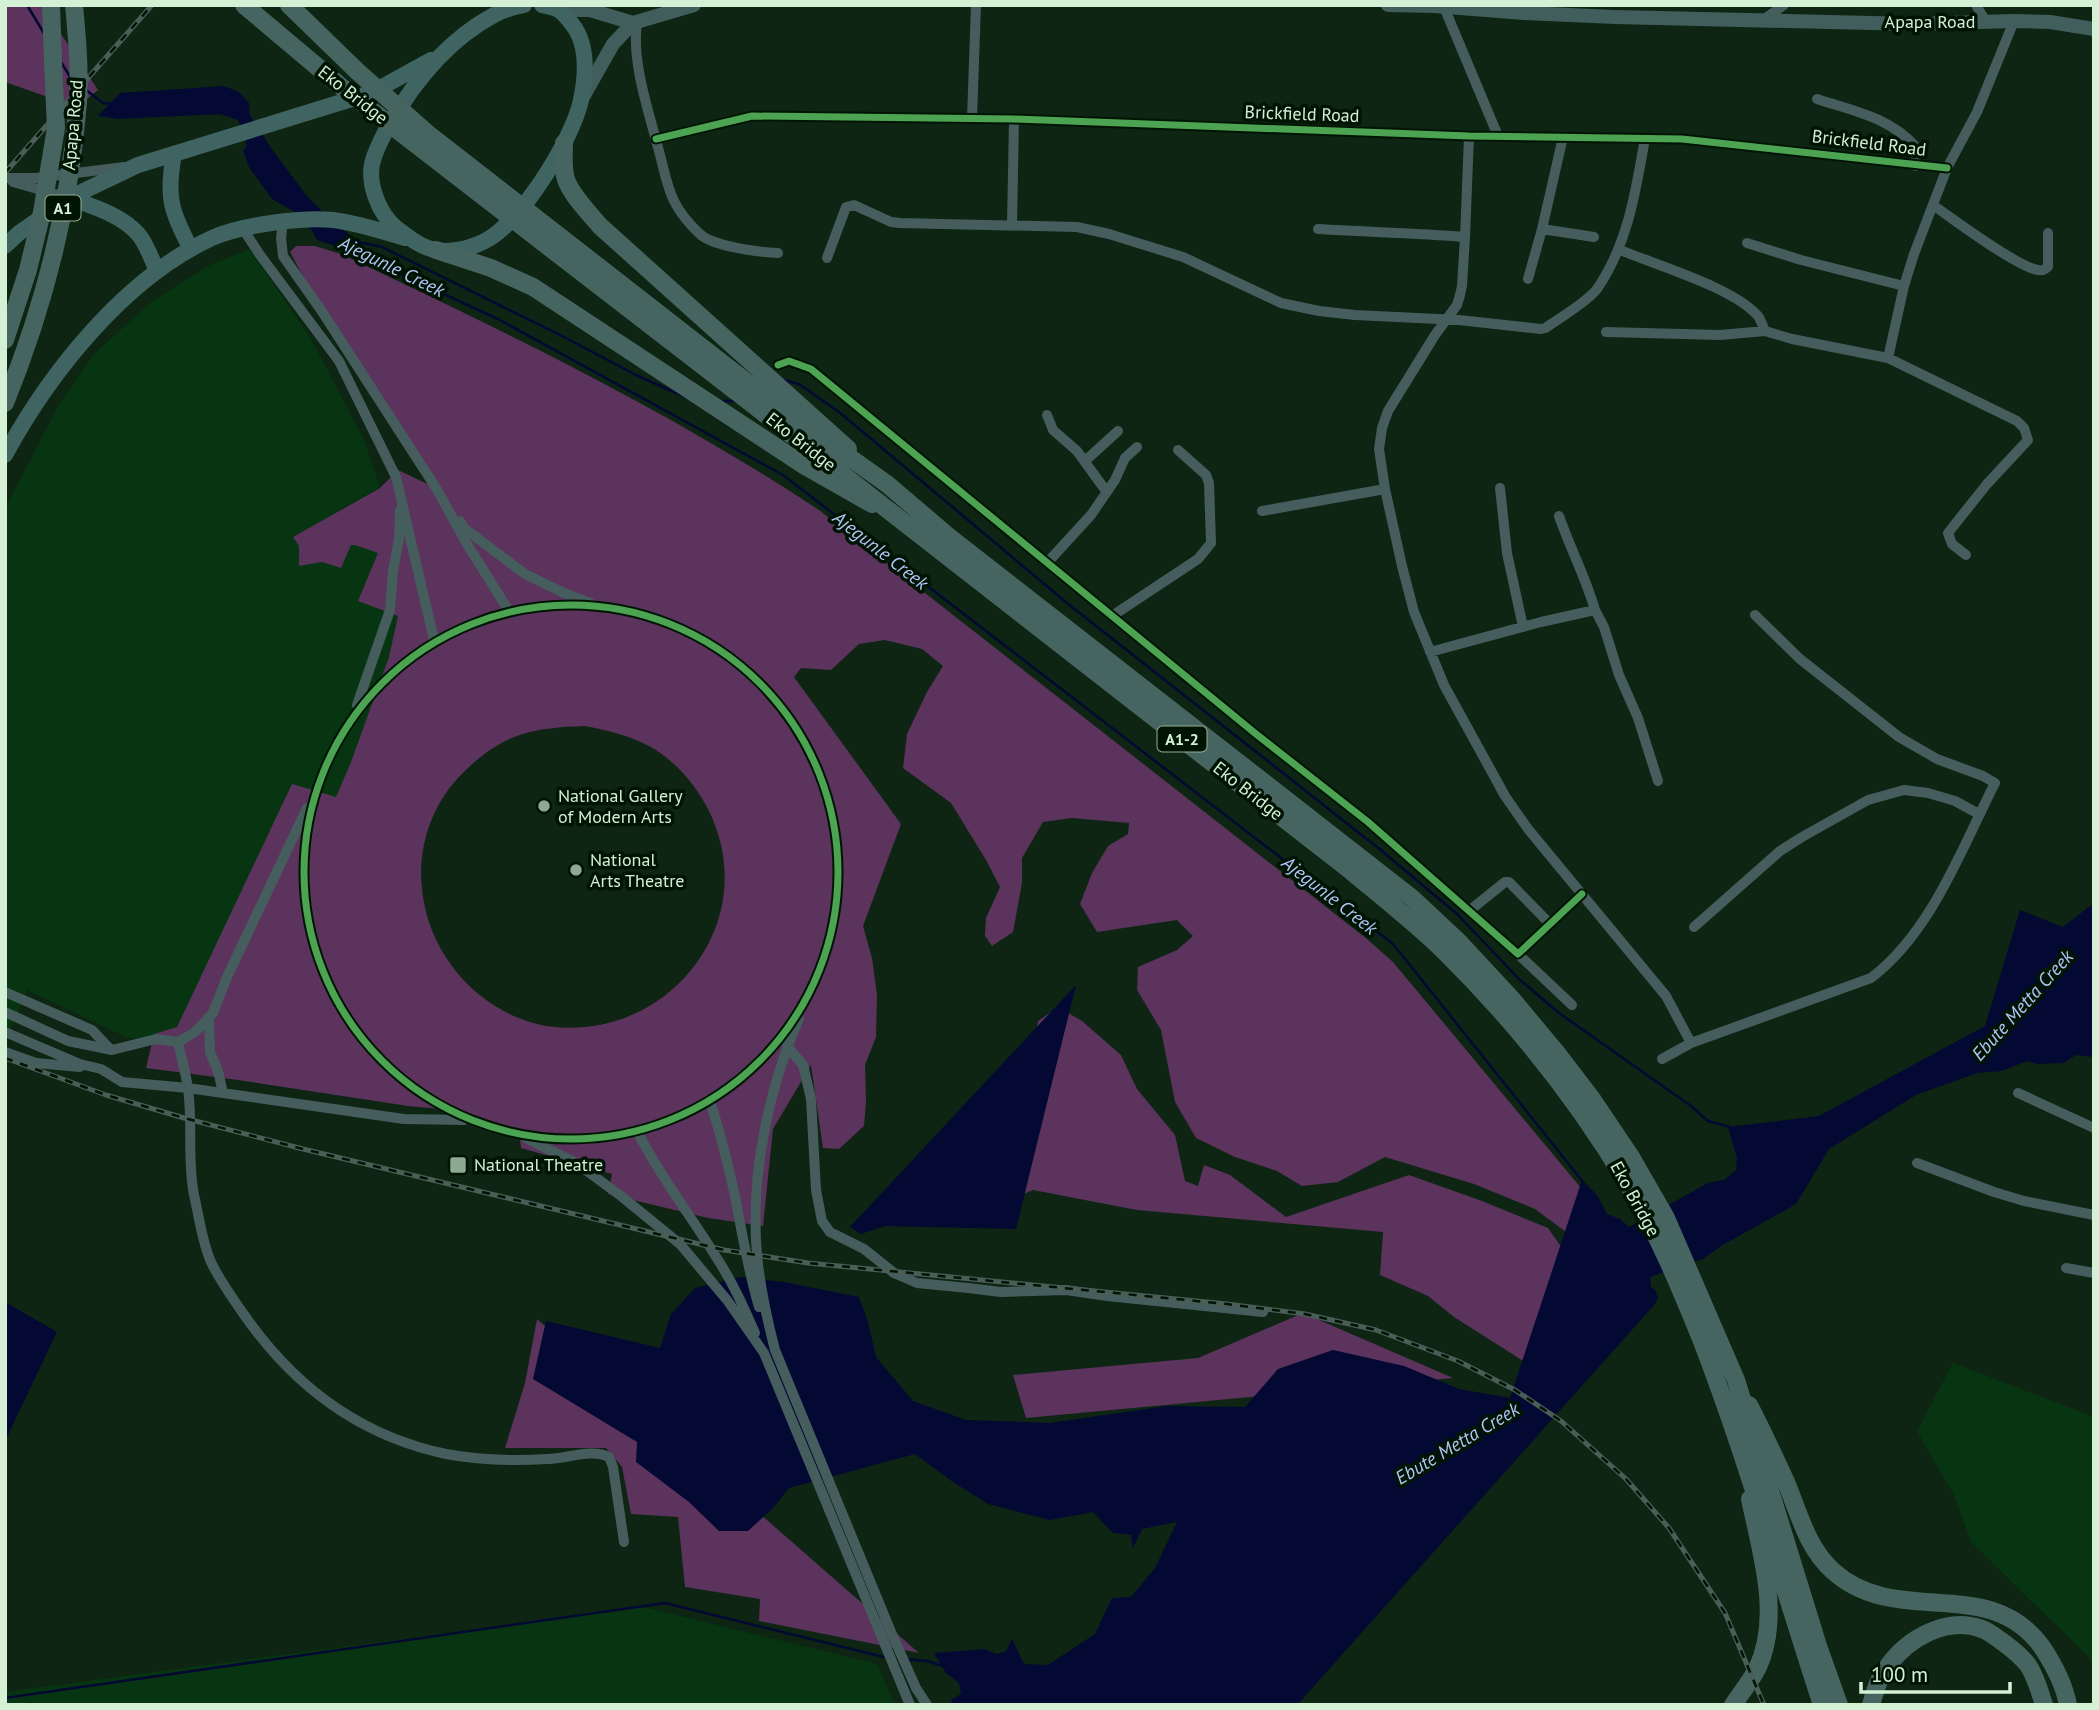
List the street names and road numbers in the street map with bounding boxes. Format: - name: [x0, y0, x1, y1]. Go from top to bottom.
- street label: Apapa Road: [1885, 10, 1975, 33]
- street label: Eko Bridge: [314, 60, 393, 129]
- street label: Apapa Road: [57, 79, 88, 171]
- street label: Brickfield Road: [1244, 100, 1360, 127]
- street label: Brickfield Road: [1811, 124, 1927, 161]
- road number: A1: [46, 196, 80, 220]
- street label: Eko Bridge: [762, 407, 841, 476]
- road number: A1-2: [1158, 726, 1206, 752]
- street label: Eko Bridge: [1209, 756, 1288, 825]
- street label: Eko Bridge: [1605, 1157, 1665, 1240]

